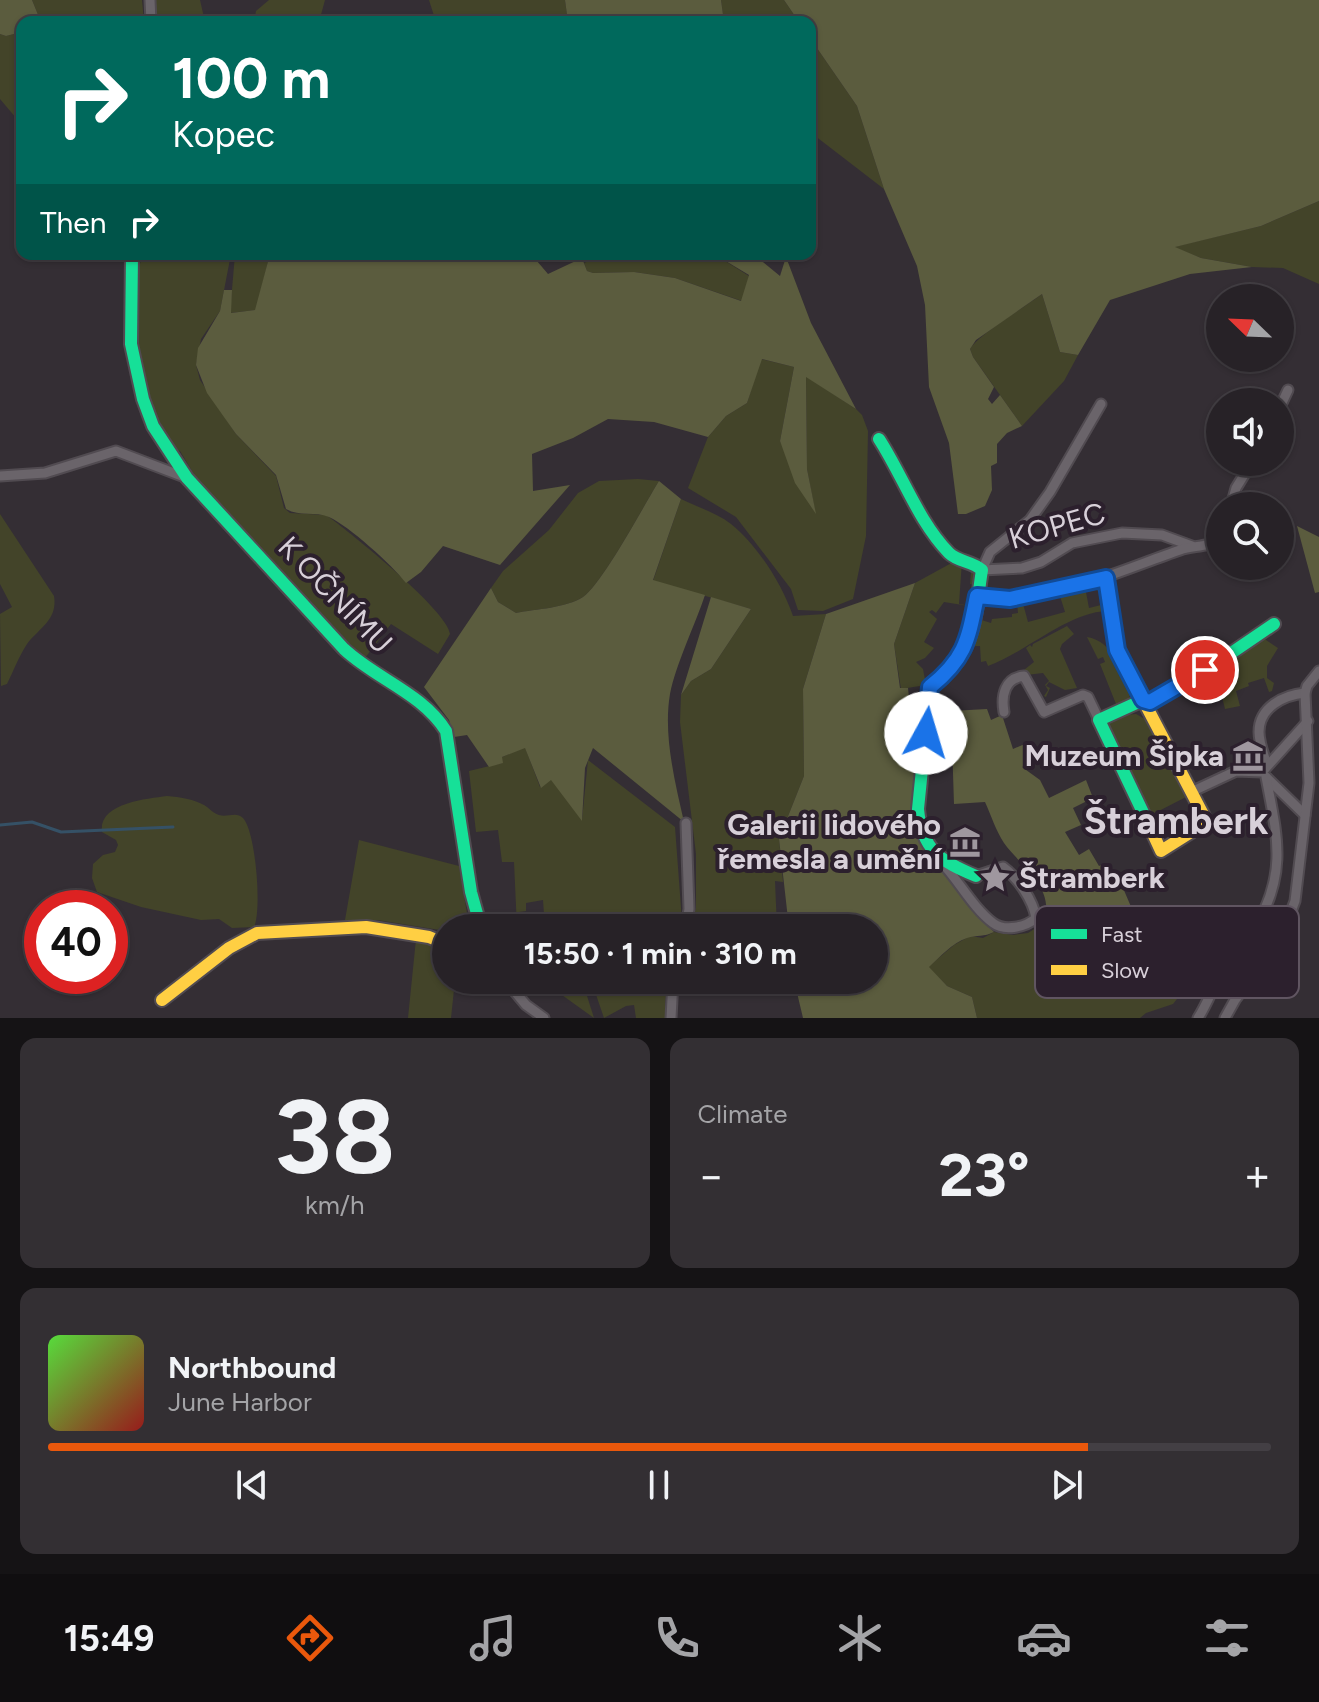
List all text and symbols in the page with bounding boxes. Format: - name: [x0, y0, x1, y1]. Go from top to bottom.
- text: 100 m: [172, 45, 330, 112]
- icon: right: [40, 48, 144, 152]
- text: Kopec: [172, 113, 275, 156]
- icon: right: [122, 200, 166, 244]
- text: Then: [40, 204, 106, 241]
- north arrow: [1206, 284, 1294, 372]
- map controls: [1206, 284, 1294, 580]
- button: sound: [1206, 388, 1294, 476]
- button: search: [1206, 492, 1294, 580]
- street label: KOPEC: [1004, 494, 1109, 557]
- street label: K OČNÍMU: [270, 528, 400, 661]
- pin: [1171, 636, 1239, 704]
- icon: arrive: [1183, 648, 1227, 692]
- position arrow: [884, 691, 968, 775]
- place label: Muzeum Šipka: [1025, 737, 1224, 774]
- museum icon: Muzeum Šipka: [1231, 739, 1265, 773]
- district label: Štramberk: [1084, 798, 1269, 844]
- place label: Galerii lidového řemesla a umění: [717, 806, 943, 877]
- museum icon: Galerii lidového řemesla a umění: [948, 825, 982, 859]
- place label: Štramberk: [1019, 859, 1165, 896]
- place icon: Štramberk: [978, 861, 1012, 895]
- speed limit sign: 40: [24, 890, 128, 994]
- legend: [1035, 906, 1299, 998]
- text: Fast: [1101, 921, 1143, 948]
- text: 15:50 · 1 min · 310 m: [523, 935, 797, 972]
- text: Slow: [1101, 957, 1150, 984]
- text: 38: [274, 1074, 395, 1199]
- text: Climate: [698, 1098, 787, 1130]
- text: 23°: [939, 1139, 1030, 1211]
- text: −: [698, 1149, 725, 1202]
- text: +: [1244, 1149, 1271, 1202]
- text: km/h: [305, 1189, 364, 1221]
- text: Northbound: [168, 1349, 336, 1386]
- text: June Harbor: [168, 1386, 312, 1418]
- icon: previous: [230, 1463, 274, 1507]
- icon: pause: [637, 1463, 681, 1507]
- icon: next: [1045, 1463, 1089, 1507]
- icon: directions: [282, 1610, 338, 1666]
- icon: music: [465, 1610, 521, 1666]
- icon: phone: [649, 1610, 705, 1666]
- icon: climate: [832, 1610, 888, 1666]
- icon: car: [1016, 1610, 1072, 1666]
- icon: filters: [1199, 1610, 1255, 1666]
- text: 15:49: [64, 1617, 154, 1660]

